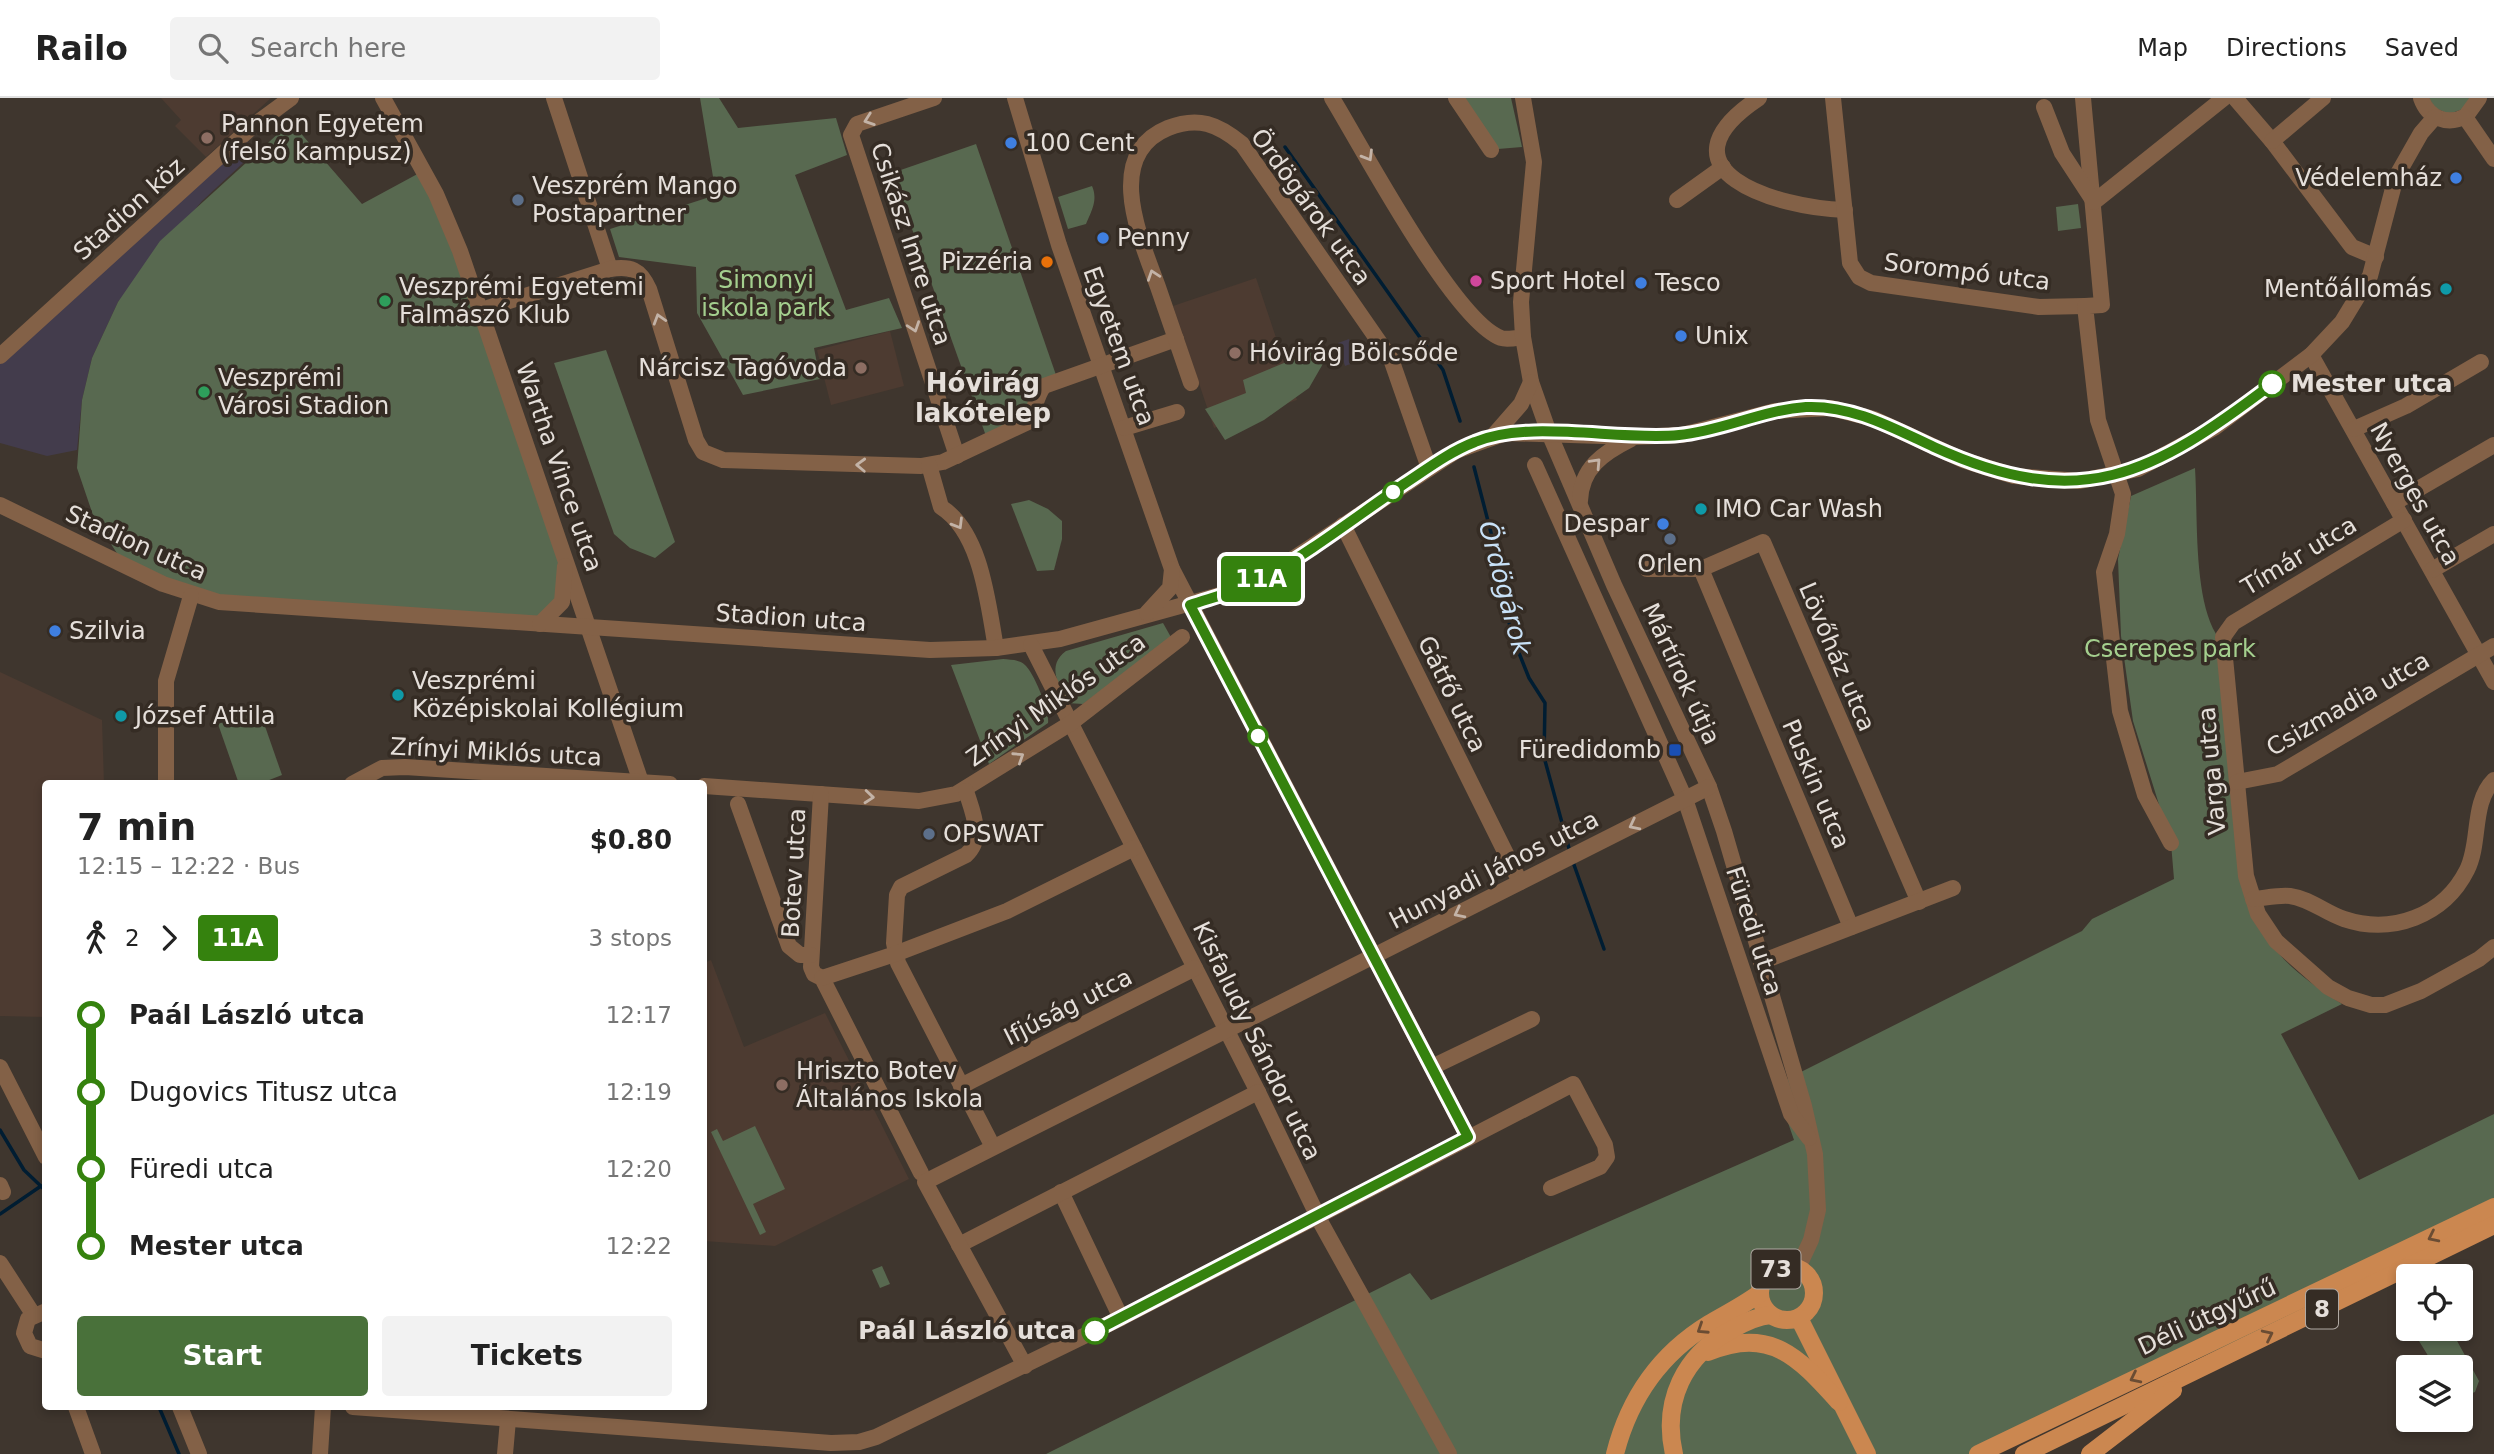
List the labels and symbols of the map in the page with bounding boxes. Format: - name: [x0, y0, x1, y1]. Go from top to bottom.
- place label: Pannon Egyetem (felső kampusz): [221, 110, 424, 166]
- one-way arrow: [864, 112, 876, 126]
- street label: Ördögárok utca: [1245, 123, 1378, 291]
- place label: 100 Cent: [1025, 129, 1135, 157]
- marker: Pannon Egyetem (felső kampusz): [199, 130, 215, 146]
- marker: 100 Cent: [1003, 135, 1019, 151]
- street label: Csikász Imre utca: [865, 139, 957, 349]
- one-way arrow: [1359, 149, 1372, 162]
- street label: Stadion köz: [68, 152, 190, 266]
- place label: Védelemház: [2295, 164, 2442, 192]
- marker: Védelemház: [2448, 170, 2464, 186]
- place label: Veszprém Mango Postapartner: [532, 172, 737, 228]
- marker: Veszprém Mango Postapartner: [510, 192, 526, 208]
- place label: Penny: [1117, 224, 1190, 252]
- marker: Penny: [1095, 230, 1111, 246]
- place label: Pizzéria: [941, 248, 1033, 276]
- street label: Sorompó utca: [1882, 248, 2052, 296]
- marker: Pizzéria: [1039, 254, 1055, 270]
- street label: Egyetem utca: [1077, 263, 1161, 429]
- park label: Simonyi iskola park: [701, 266, 831, 322]
- place label: Sport Hotel: [1490, 267, 1626, 295]
- one-way arrow: [1147, 269, 1161, 281]
- place label: Tesco: [1654, 269, 1721, 297]
- place label: Veszprémi Egyetemi Falmászó Klub: [399, 273, 644, 329]
- marker: Sport Hotel: [1468, 273, 1484, 289]
- marker: Tesco: [1633, 275, 1649, 291]
- place label: Mentőállomás: [2264, 275, 2432, 303]
- marker: Mentőállomás: [2438, 281, 2454, 297]
- marker: Veszprémi Egyetemi Falmászó Klub: [377, 293, 393, 309]
- one-way arrow: [652, 313, 667, 325]
- one-way arrow: [906, 320, 920, 333]
- place label: Unix: [1695, 322, 1749, 350]
- marker: Unix: [1673, 328, 1689, 344]
- place label: Hóvirág Bölcsőde: [1249, 339, 1458, 367]
- marker: Hóvirág Bölcsőde: [1227, 345, 1243, 361]
- place label: Nárcisz Tagóvoda: [638, 354, 847, 382]
- street label: Wartha Vince utca: [510, 359, 608, 575]
- marker: Nárcisz Tagóvoda: [853, 360, 869, 376]
- place label: Veszprémi Városi Stadion: [218, 364, 389, 420]
- district label: Hóvirág lakótelep: [915, 368, 1051, 428]
- place label: Mester utca: [2291, 370, 2452, 398]
- marker: Mester utca: [2259, 371, 2285, 397]
- marker: Veszprémi Városi Stadion: [196, 384, 212, 400]
- street label: Nyerges utca: [2364, 418, 2466, 570]
- one-way arrow: [856, 457, 867, 472]
- one-way arrow: [1588, 458, 1600, 471]
- unlabelled marker: [1383, 482, 1403, 502]
- place label: IMO Car Wash: [1715, 495, 1883, 523]
- street label: Stadion utca: [61, 499, 211, 587]
- marker: IMO Car Wash: [1693, 501, 1709, 517]
- place label: Despar: [1563, 510, 1649, 538]
- street label: Tímár utca: [2235, 511, 2362, 602]
- marker: Despar: [1655, 516, 1671, 532]
- one-way arrow: [950, 517, 963, 530]
- water label: Ördögárok: [1473, 517, 1539, 659]
- marker: Orlen: [1662, 531, 1678, 547]
- place label: Orlen: [1637, 550, 1703, 578]
- line badge: 11A: [1221, 556, 1301, 602]
- street label: Lövőház utca: [1793, 578, 1881, 736]
- street label: Stadion utca: [715, 599, 867, 637]
- street label: Mártírok útja: [1636, 599, 1726, 749]
- place label: Szilvia: [69, 617, 146, 645]
- marker: Szilvia: [47, 623, 63, 639]
- street label: Zrínyi Miklós utca: [961, 628, 1151, 772]
- street label: Gátfő utca: [1412, 631, 1492, 757]
- park label: Cserepes park: [2084, 635, 2256, 663]
- street label: Csizmadia utca: [2262, 646, 2434, 762]
- place label: Veszprémi Középiskolai Kollégium: [412, 667, 684, 723]
- marker: Veszprémi Középiskolai Kollégium: [390, 687, 406, 703]
- place label: József Attila: [133, 702, 276, 730]
- street label: Varga utca: [2192, 706, 2232, 836]
- marker: József Attila: [113, 708, 129, 724]
- street label: Puskin utca: [1776, 715, 1856, 853]
- unlabelled marker: [1248, 726, 1268, 746]
- street label: Zrínyi Miklós utca: [389, 732, 603, 772]
- place label: Füredidomb: [1519, 736, 1661, 764]
- marker: Füredidomb: [1667, 742, 1683, 758]
- one-way arrow: [1011, 753, 1024, 766]
- one-way arrow: [864, 789, 875, 804]
- street label: Hunyadi János utca: [1385, 805, 1603, 935]
- street label: Botev utca: [777, 808, 811, 938]
- one-way arrow: [1629, 816, 1641, 830]
- place label: OPSWAT: [943, 820, 1044, 848]
- marker: OPSWAT: [921, 826, 937, 842]
- street label: Füredi utca: [1720, 863, 1788, 999]
- one-way arrow: [1454, 905, 1466, 919]
- street label: Kisfaludy Sándor utca: [1187, 917, 1327, 1165]
- street label: Ifjúság utca: [999, 963, 1137, 1051]
- place label: Hriszto Botev Általános Iskola: [796, 1057, 983, 1113]
- marker: Hriszto Botev Általános Iskola: [774, 1077, 790, 1093]
- one-way arrow: [2427, 1228, 2440, 1242]
- road number: 73: [1752, 1250, 1800, 1288]
- street label: Déli útgyűrű: [2134, 1273, 2280, 1361]
- road number: 8: [2306, 1290, 2338, 1328]
- place label: Paál László utca: [858, 1317, 1076, 1345]
- marker: Paál László utca: [1082, 1318, 1108, 1344]
- one-way arrow: [1697, 1321, 1710, 1333]
- one-way arrow: [2261, 1330, 2273, 1344]
- one-way arrow: [2130, 1370, 2142, 1384]

